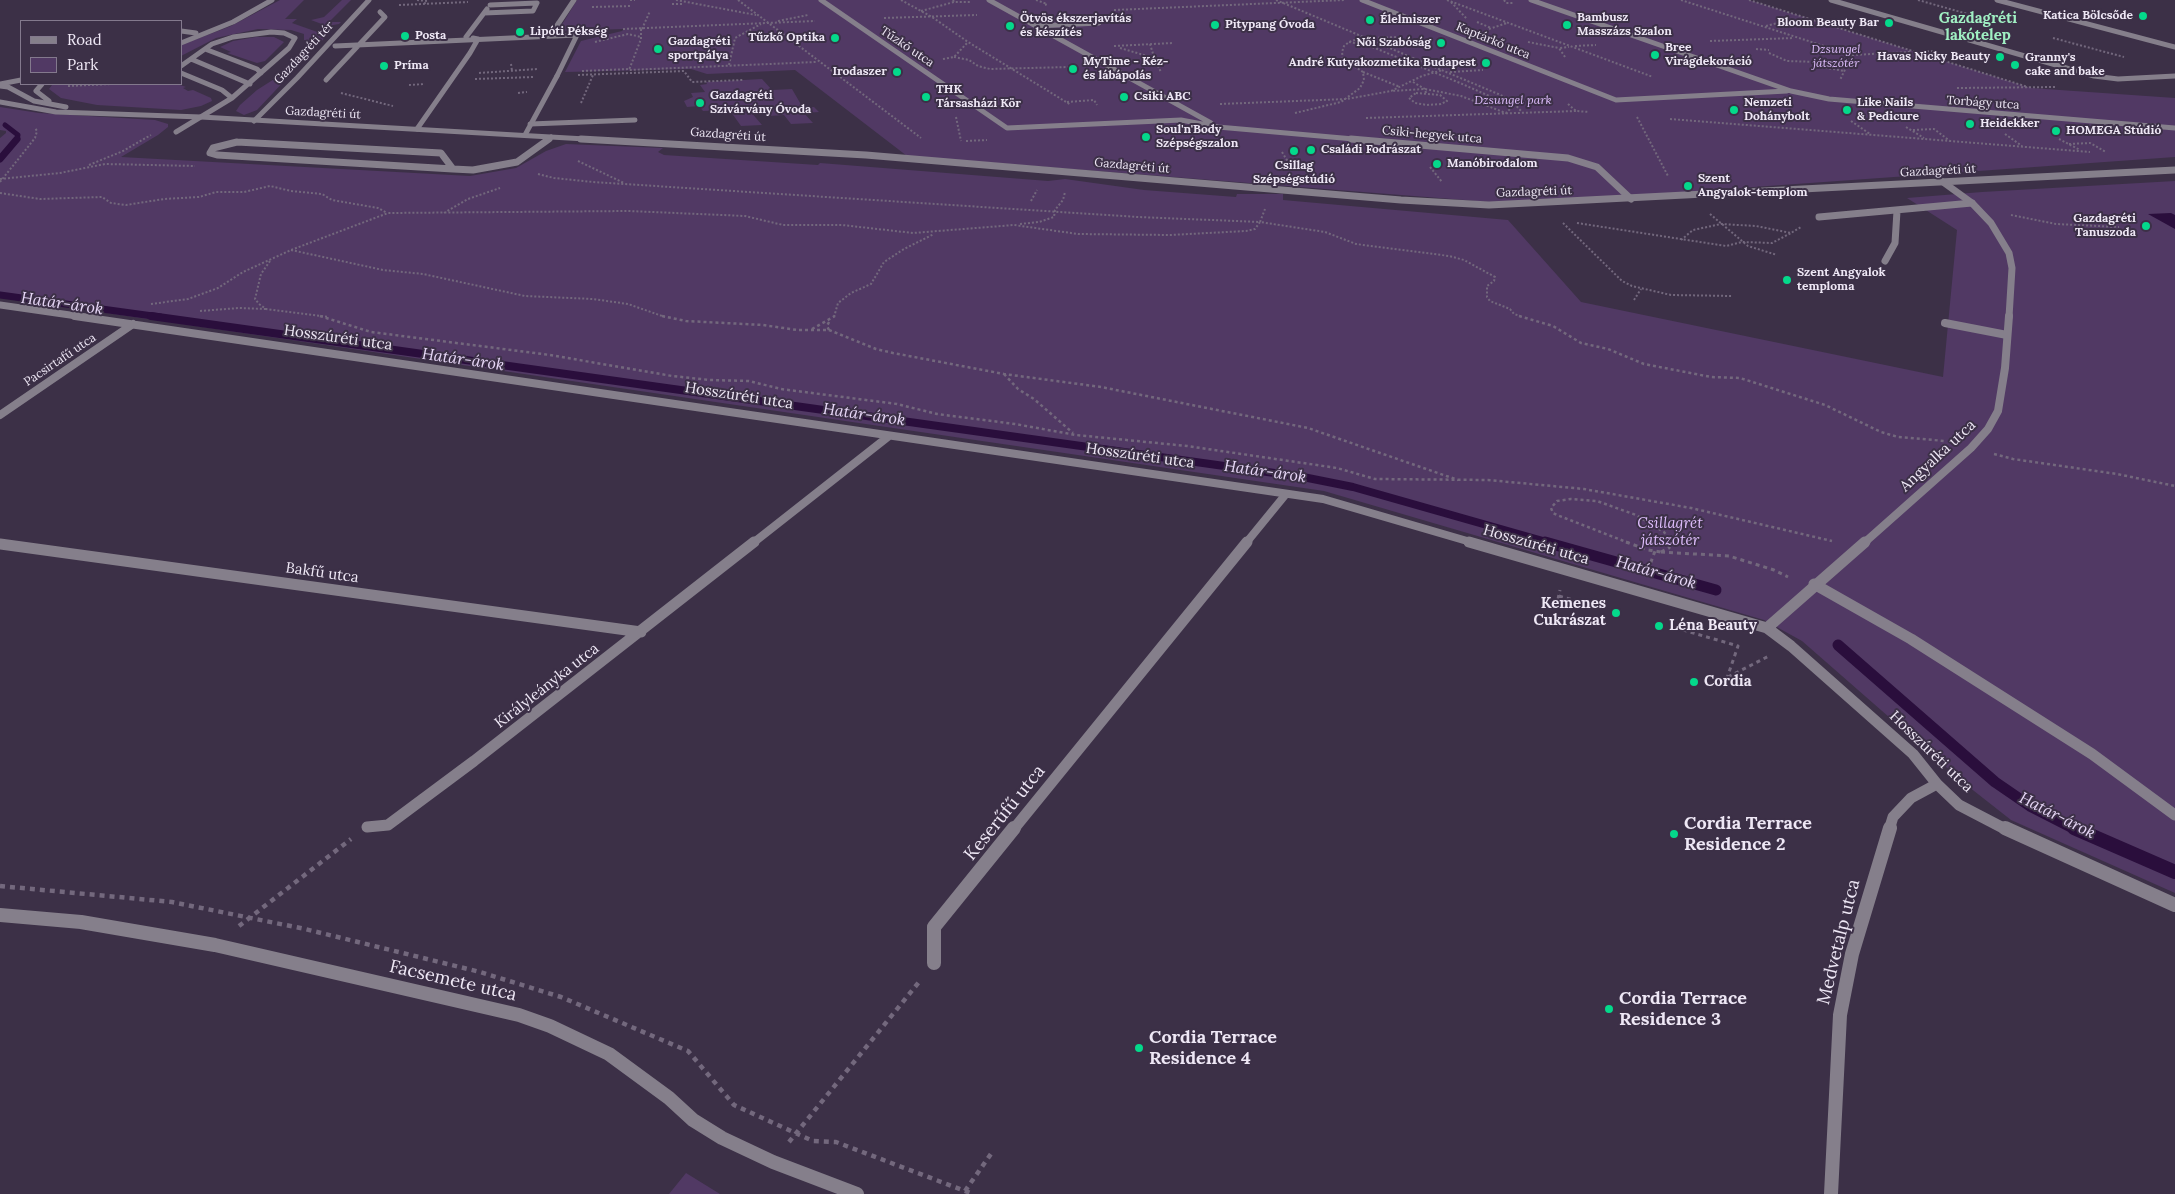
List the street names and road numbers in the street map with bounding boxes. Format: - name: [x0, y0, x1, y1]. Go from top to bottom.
- street label: Gazdagréti tér: [271, 19, 337, 87]
- street label: Kaptárkő utca: [1454, 20, 1532, 62]
- street label: Tűzkő utca: [877, 24, 937, 70]
- street label: Torbágy utca: [1946, 93, 2020, 113]
- street label: Gazdagréti út: [285, 104, 361, 122]
- street label: Csiki-hegyek utca: [1381, 123, 1483, 147]
- street label: Gazdagréti út: [690, 125, 766, 145]
- street label: Gazdagréti út: [1094, 156, 1170, 176]
- street label: Gazdagréti út: [1900, 162, 1976, 180]
- street label: Gazdagréti út: [1496, 183, 1572, 201]
- street label: Hosszúréti utca: [283, 321, 393, 355]
- street label: Pacsirtafű utca: [21, 331, 99, 389]
- street label: Hosszúréti utca: [684, 379, 794, 413]
- street label: Angyalka utca: [1896, 416, 1980, 496]
- street label: Hosszúréti utca: [1085, 439, 1195, 473]
- street label: Hosszúréti utca: [1481, 521, 1591, 569]
- street label: Bakfű utca: [284, 559, 360, 587]
- street label: Királyleányka utca: [491, 640, 603, 732]
- street label: Hosszúréti utca: [1885, 707, 1977, 797]
- street label: Keserűfű utca: [960, 761, 1050, 865]
- street label: Medvetalp utca: [1813, 877, 1865, 1007]
- street label: Facsemete utca: [387, 956, 519, 1006]

